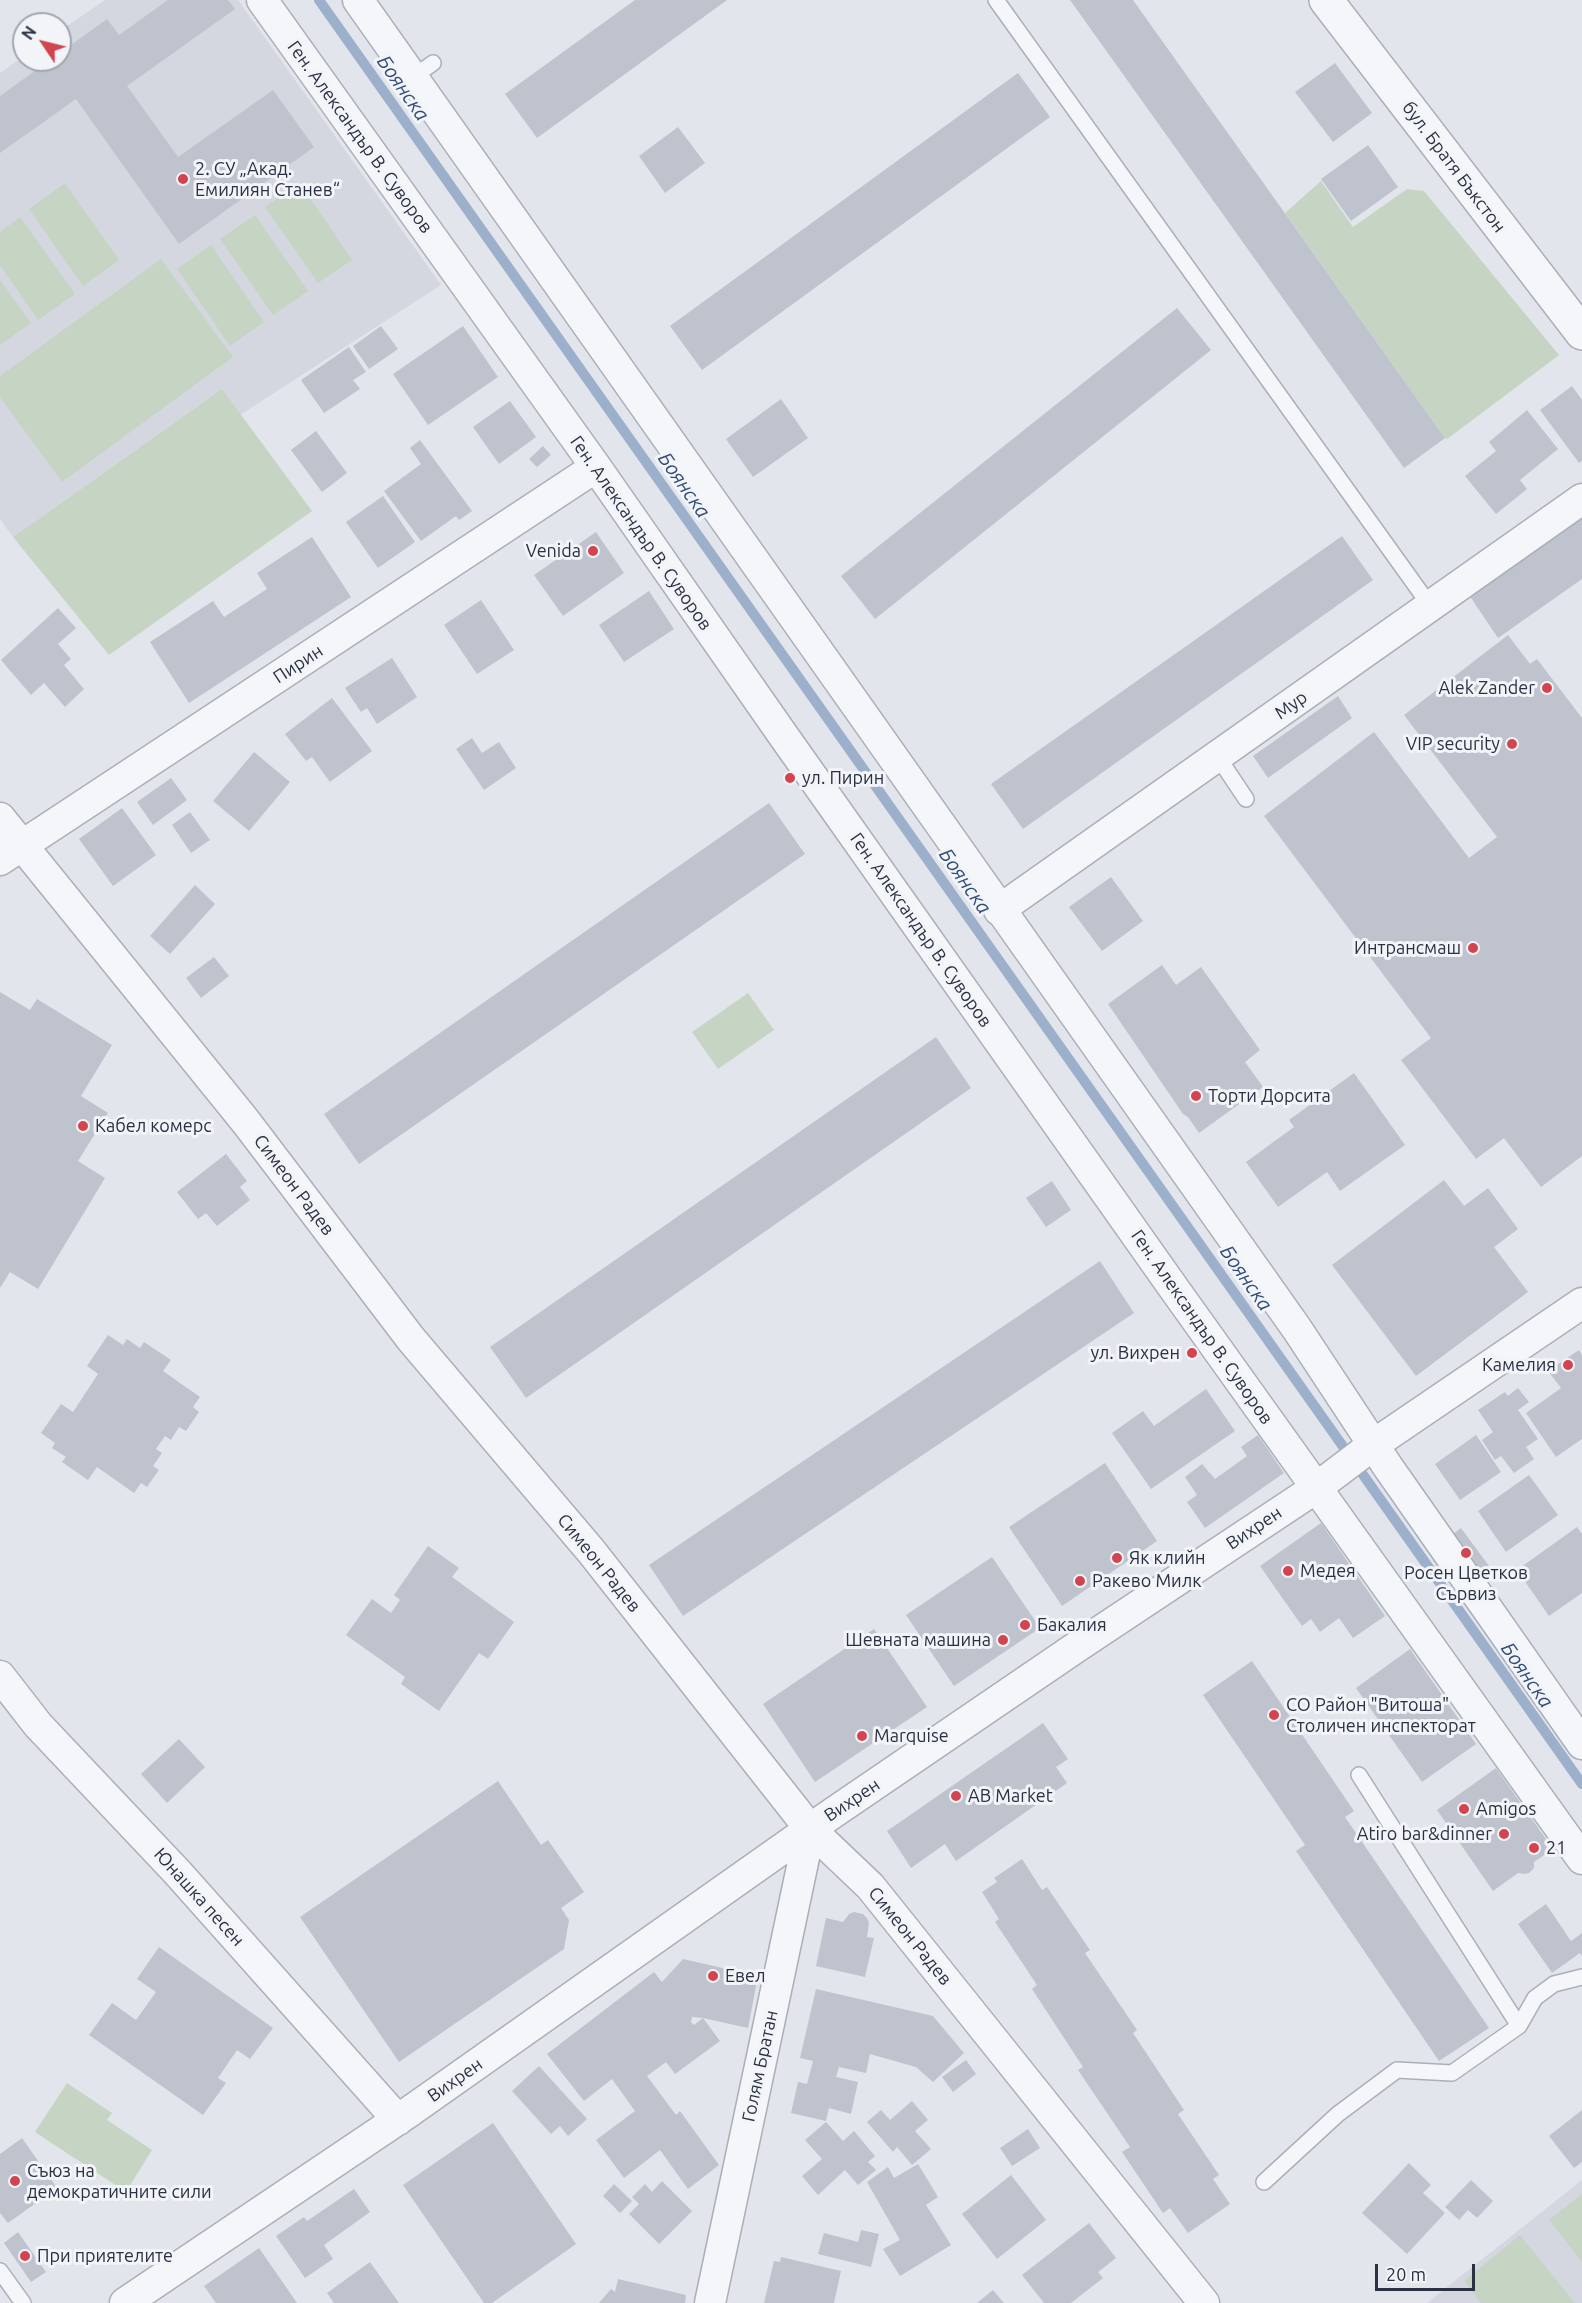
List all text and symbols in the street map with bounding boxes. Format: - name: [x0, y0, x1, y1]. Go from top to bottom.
- north arrow: [12, 12, 72, 72]
- text: N: [18, 23, 40, 43]
- street label: Ген. Александър В. Суворов: [283, 37, 437, 237]
- water label: Боянска: [372, 51, 434, 125]
- street label: бул. Братя Бъкстон: [1398, 97, 1510, 237]
- place label: 2. СУ „Акад. Емилиян Станев“: [195, 158, 340, 201]
- marker: 2. СУ „Акад. Емилиян Станев“: [176, 172, 190, 186]
- street label: Ген. Александър В. Суворов: [565, 432, 717, 634]
- water label: Боянска: [653, 448, 715, 522]
- place label: Venida: [526, 540, 581, 562]
- marker: Venida: [586, 544, 600, 558]
- street label: Пирин: [269, 640, 327, 688]
- place label: Alek Zander: [1438, 677, 1535, 699]
- marker: Alek Zander: [1540, 681, 1554, 695]
- street label: Мур: [1271, 686, 1311, 724]
- place label: VIP security: [1406, 733, 1500, 755]
- marker: VIP security: [1505, 737, 1519, 751]
- place label: ул. Пирин: [802, 767, 884, 789]
- marker: ул. Пирин: [783, 771, 797, 785]
- street label: Ген. Александър В. Суворов: [845, 829, 997, 1031]
- water label: Боянска: [934, 844, 996, 918]
- place label: Интрансмаш: [1354, 937, 1461, 959]
- marker: Интрансмаш: [1466, 941, 1480, 955]
- place label: Торти Дорсита: [1208, 1085, 1331, 1107]
- marker: Торти Дорсита: [1189, 1089, 1203, 1103]
- place label: Кабел комерс: [95, 1115, 212, 1137]
- marker: Кабел комерс: [76, 1119, 90, 1133]
- street label: Симеон Радев: [249, 1131, 339, 1239]
- street label: Ген. Александър В. Суворов: [1126, 1226, 1278, 1428]
- water label: Боянска: [1215, 1241, 1277, 1315]
- place label: ул. Вихрен: [1090, 1342, 1180, 1364]
- marker: ул. Вихрен: [1185, 1346, 1199, 1360]
- place label: Камелия: [1482, 1354, 1556, 1376]
- marker: Камелия: [1561, 1358, 1575, 1372]
- street label: Вихрен: [1222, 1502, 1286, 1554]
- street label: Симеон Радев: [553, 1510, 645, 1616]
- marker: Росен Цветков Сървиз: [1459, 1546, 1473, 1560]
- place label: Як клийн: [1129, 1547, 1206, 1569]
- marker: Як клийн: [1110, 1551, 1124, 1565]
- place label: Медея: [1300, 1560, 1356, 1582]
- place label: Росен Цветков Сървиз: [1404, 1562, 1528, 1604]
- marker: Медея: [1281, 1564, 1295, 1578]
- place label: Ракево Милк: [1092, 1570, 1201, 1592]
- marker: Ракево Милк: [1073, 1574, 1087, 1588]
- place label: Бакалия: [1037, 1614, 1107, 1636]
- marker: Бакалия: [1018, 1618, 1032, 1632]
- place label: Шевната машина: [845, 1629, 991, 1651]
- marker: Шевната машина: [996, 1633, 1010, 1647]
- water label: Боянска: [1496, 1638, 1558, 1712]
- place label: СО Район "Витоша" Столичен инспекторат: [1286, 1694, 1476, 1736]
- marker: СО Район "Витоша" Столичен инспекторат: [1267, 1708, 1281, 1722]
- place label: Marquise: [874, 1725, 949, 1747]
- marker: Marquise: [855, 1729, 869, 1743]
- street label: Вихрен: [820, 1774, 884, 1826]
- place label: AB Market: [968, 1785, 1053, 1807]
- marker: AB Market: [949, 1789, 963, 1803]
- place label: Amigos: [1476, 1798, 1536, 1820]
- marker: Amigos: [1457, 1802, 1471, 1816]
- place label: Atiro bar&dinner: [1357, 1823, 1492, 1845]
- marker: Atiro bar&dinner: [1497, 1827, 1511, 1841]
- place label: 21: [1546, 1837, 1566, 1859]
- marker: 21: [1527, 1841, 1541, 1855]
- street label: Юнашка песен: [149, 1844, 249, 1950]
- street label: Симеон Радев: [864, 1883, 956, 1989]
- place label: Евел: [725, 1965, 765, 1987]
- marker: Евел: [706, 1969, 720, 1983]
- street label: Голям Братан: [738, 2008, 782, 2124]
- street label: Вихрен: [423, 2053, 487, 2107]
- place label: Съюз на демократичните сили: [27, 2160, 212, 2202]
- marker: Съюз на демократичните сили: [8, 2174, 22, 2188]
- place label: При приятелите: [37, 2245, 173, 2267]
- marker: При приятелите: [18, 2249, 32, 2263]
- scale bar: [1378, 2252, 1478, 2290]
- text: 20 m: [1386, 2264, 1426, 2284]

